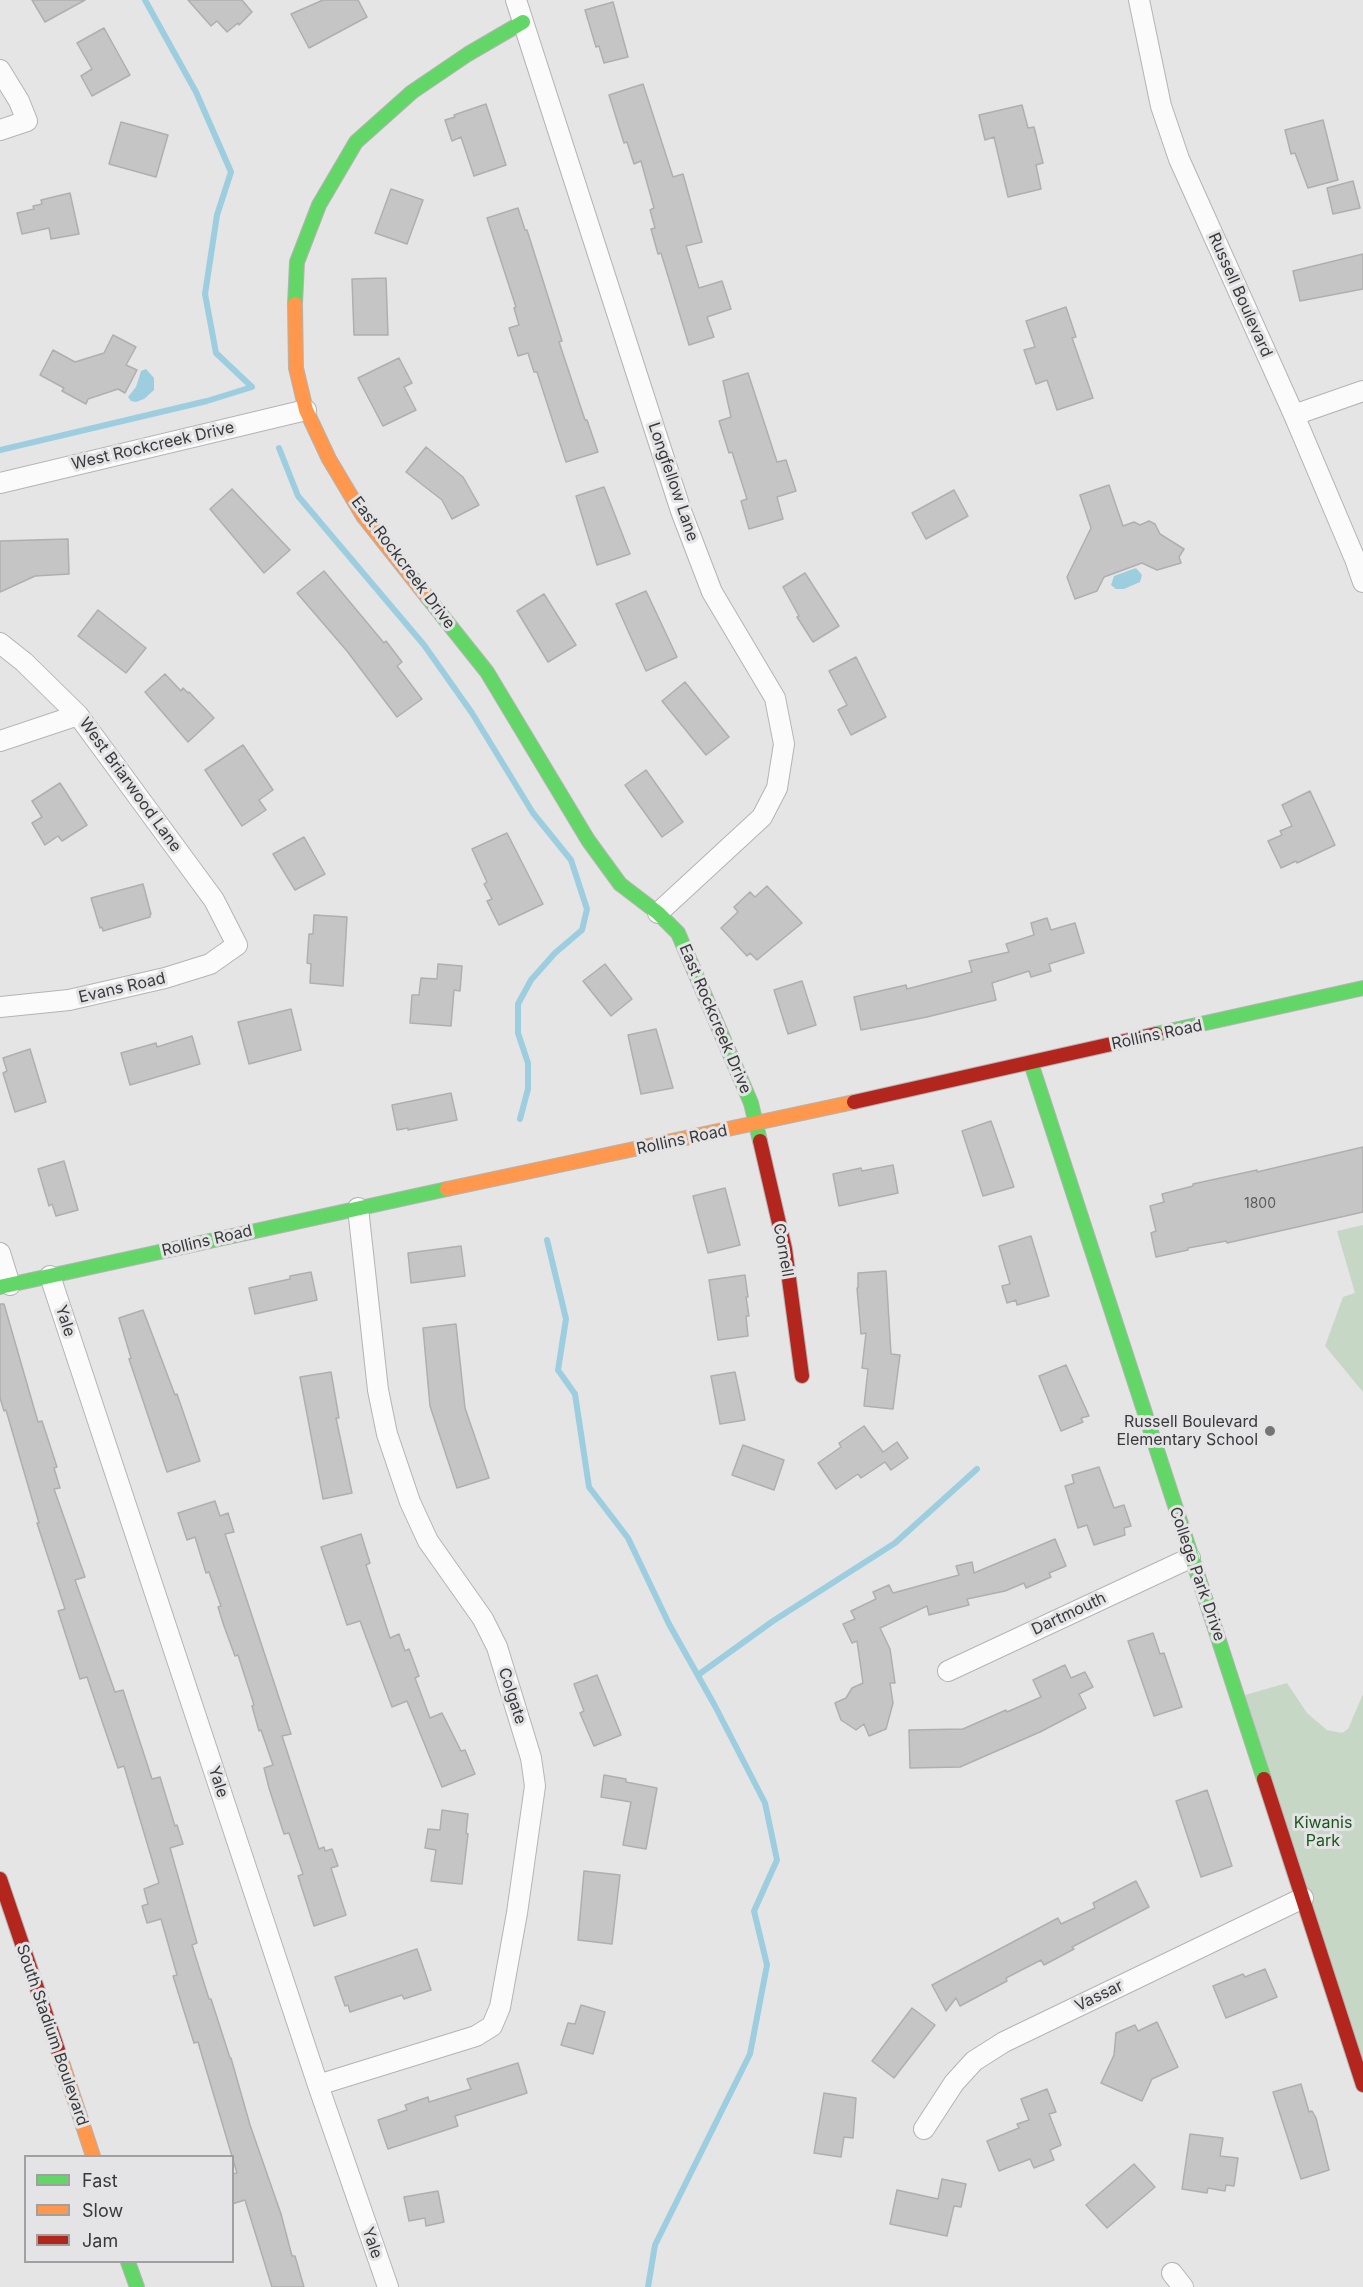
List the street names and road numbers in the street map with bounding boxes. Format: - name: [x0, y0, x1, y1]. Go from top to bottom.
- street label: Russell Boulevard: [1204, 230, 1276, 360]
- street label: West Rockcreek Drive: [70, 418, 236, 474]
- street label: Longfellow Lane: [644, 420, 702, 544]
- street label: East Rockcreek Drive: [347, 493, 459, 633]
- street label: West Briarwood Lane: [75, 714, 185, 856]
- street label: East Rockcreek Drive: [675, 941, 755, 1097]
- street label: Evans Road: [77, 969, 167, 1007]
- street label: Rollins Road: [1110, 1016, 1204, 1054]
- street label: Rollins Road: [635, 1121, 729, 1159]
- street label: Rollins Road: [160, 1221, 254, 1261]
- street label: Cornell: [769, 1222, 797, 1278]
- street label: Yale: [51, 1303, 79, 1339]
- street label: College Park Drive: [1165, 1504, 1229, 1644]
- street label: Dartmouth: [1029, 1588, 1109, 1640]
- street label: Colgate: [494, 1665, 530, 1727]
- street label: Yale: [204, 1764, 232, 1800]
- street label: South Stadium Boulevard: [12, 1942, 92, 2128]
- street label: Vassar: [1072, 1976, 1126, 2016]
- street label: Yale: [358, 2225, 386, 2261]

